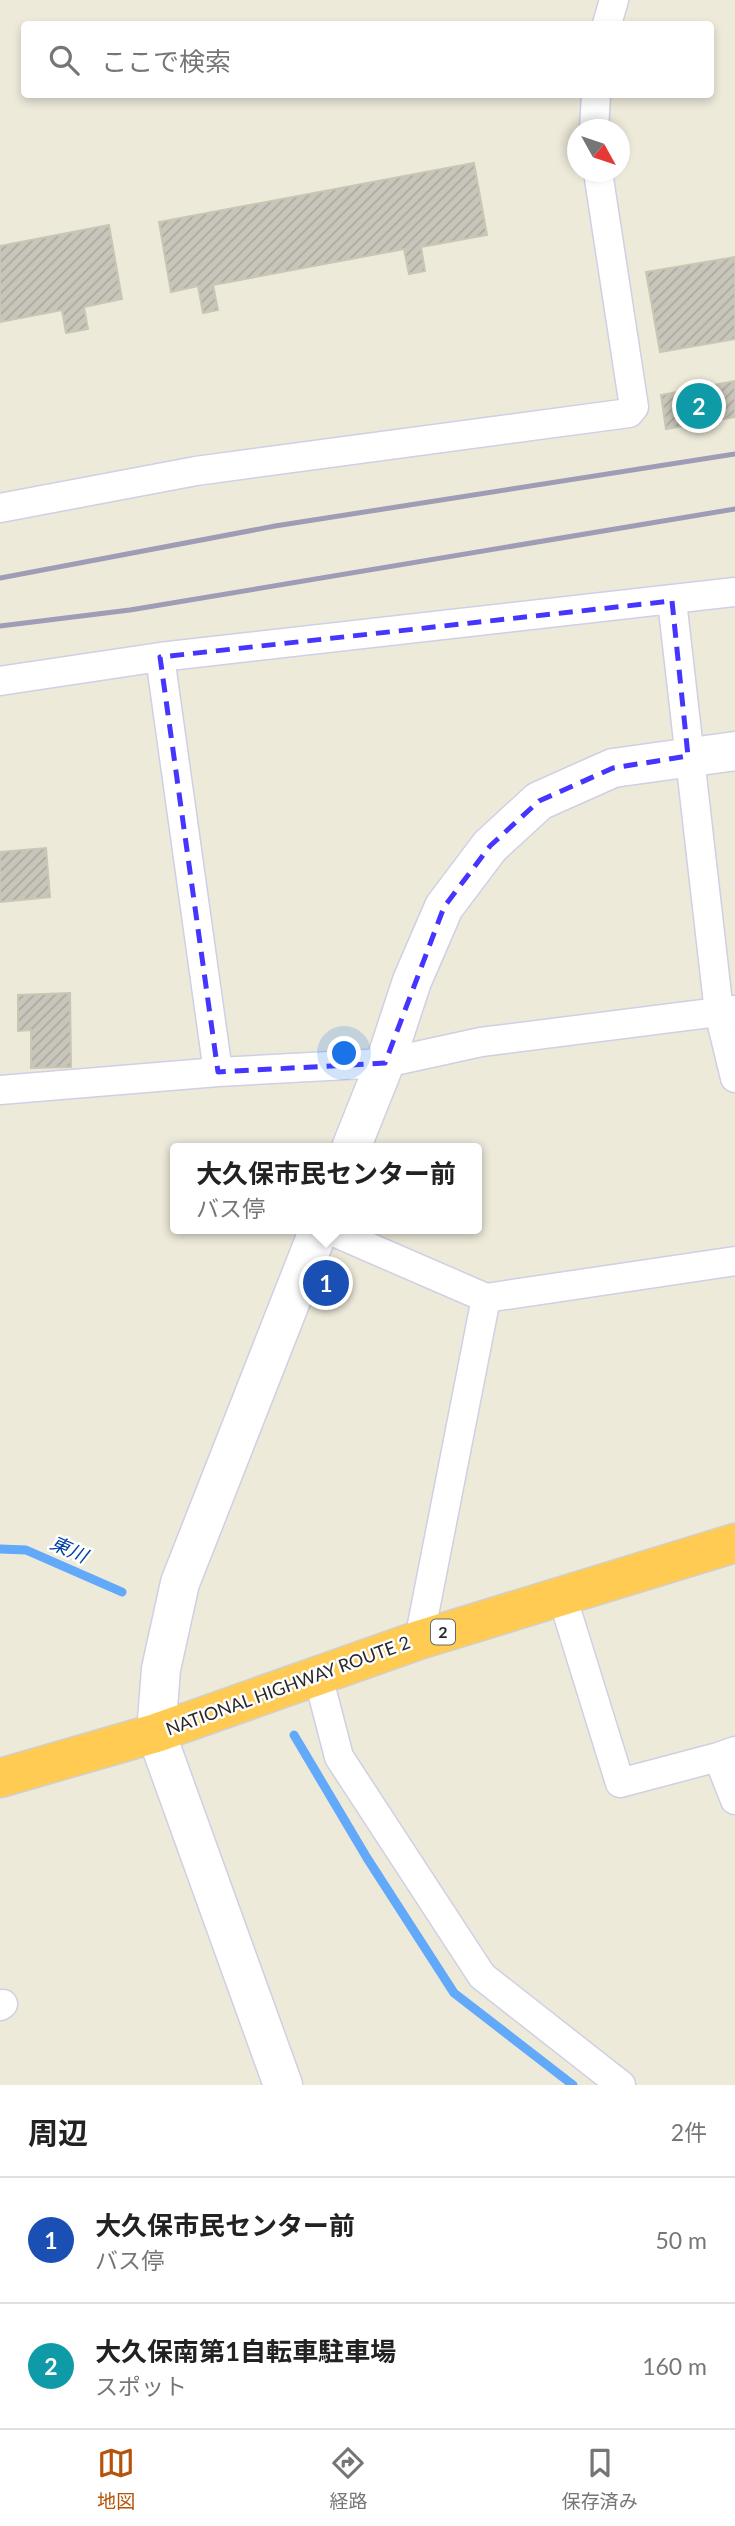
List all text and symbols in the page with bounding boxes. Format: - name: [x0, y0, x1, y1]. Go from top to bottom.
- search box: [21, 21, 714, 98]
- icon: search: [45, 41, 83, 79]
- text: ここで検索: [101, 45, 231, 77]
- north arrow: [567, 119, 630, 182]
- pin: 2: [676, 380, 722, 432]
- your location: [327, 1036, 361, 1070]
- popup: [170, 1143, 482, 1234]
- text: 大久保市民センター前: [196, 1157, 456, 1189]
- text: バス停: [196, 1194, 265, 1222]
- pin: 1: [303, 1257, 349, 1309]
- water label: 東川: [47, 1530, 93, 1568]
- road number: 2: [431, 1620, 455, 1644]
- street label: NATIONAL HIGHWAY ROUTE 2: [162, 1631, 413, 1740]
- text: 周辺: [28, 2114, 88, 2150]
- text: 2件: [671, 2118, 707, 2146]
- text: 大久保市民センター前: [95, 2209, 355, 2241]
- text: 1: [44, 2226, 58, 2254]
- text: 50 m: [656, 2226, 707, 2254]
- text: バス停: [95, 2246, 164, 2274]
- text: 大久保南第1自転車駐車場: [95, 2335, 396, 2367]
- text: 2: [44, 2352, 58, 2380]
- text: 160 m: [642, 2352, 707, 2380]
- text: スポット: [95, 2372, 187, 2400]
- tab: 地図: [97, 2444, 135, 2513]
- tab: 経路: [329, 2444, 368, 2513]
- tab: 保存済み: [562, 2444, 638, 2513]

